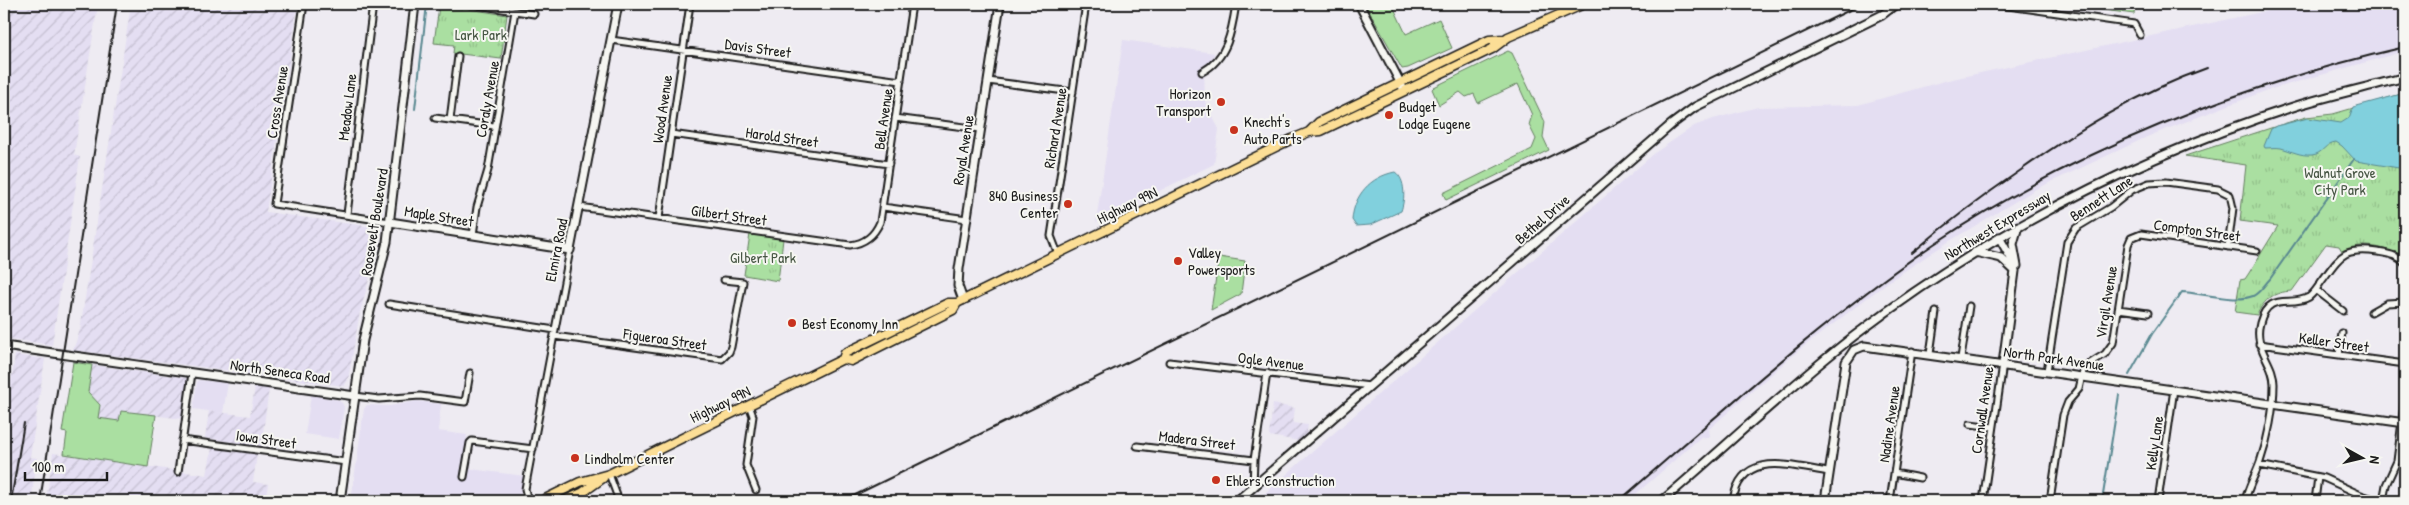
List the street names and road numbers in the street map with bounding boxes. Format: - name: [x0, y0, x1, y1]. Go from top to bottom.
- street label: Davis Street: [724, 33, 793, 63]
- street label: Coraly Avenue: [470, 59, 504, 139]
- street label: Cross Avenue: [261, 64, 293, 140]
- street label: Meadow Lane: [332, 72, 362, 142]
- street label: Wood Avenue: [647, 74, 677, 144]
- street label: Richard Avenue: [1038, 86, 1072, 170]
- street label: Bell Avenue: [868, 87, 898, 151]
- street label: Royal Avenue: [947, 113, 979, 186]
- street label: Harold Street: [744, 122, 820, 153]
- street label: Roosevelt Boulevard: [355, 167, 393, 277]
- street label: Bennett Lane: [2065, 170, 2137, 226]
- street label: Highway 99N: [1093, 181, 1161, 229]
- street label: Northwest Expressway: [1940, 185, 2054, 265]
- street label: Bethel Drive: [1510, 189, 1574, 249]
- street label: Gilbert Street: [690, 199, 769, 231]
- street label: Maple Street: [403, 200, 476, 232]
- street label: Compton Street: [2152, 214, 2242, 247]
- street label: Elmira Road: [540, 217, 572, 283]
- street label: Virgil Avenue: [2090, 264, 2122, 340]
- street label: Figueroa Street: [621, 323, 709, 355]
- street label: Keller Street: [2298, 327, 2371, 357]
- street label: North Park Avenue: [2002, 341, 2106, 375]
- street label: Ogle Avenue: [1237, 347, 1305, 375]
- street label: North Seneca Road: [229, 354, 331, 388]
- street label: Cornwall Avenue: [1966, 365, 1998, 455]
- street label: Highway 99N: [686, 380, 754, 428]
- street label: Nadine Avenue: [1873, 384, 1905, 464]
- street label: Kelly Lane: [2140, 415, 2168, 471]
- street label: Iowa Street: [234, 424, 298, 454]
- street label: Madera Street: [1158, 425, 1237, 455]

